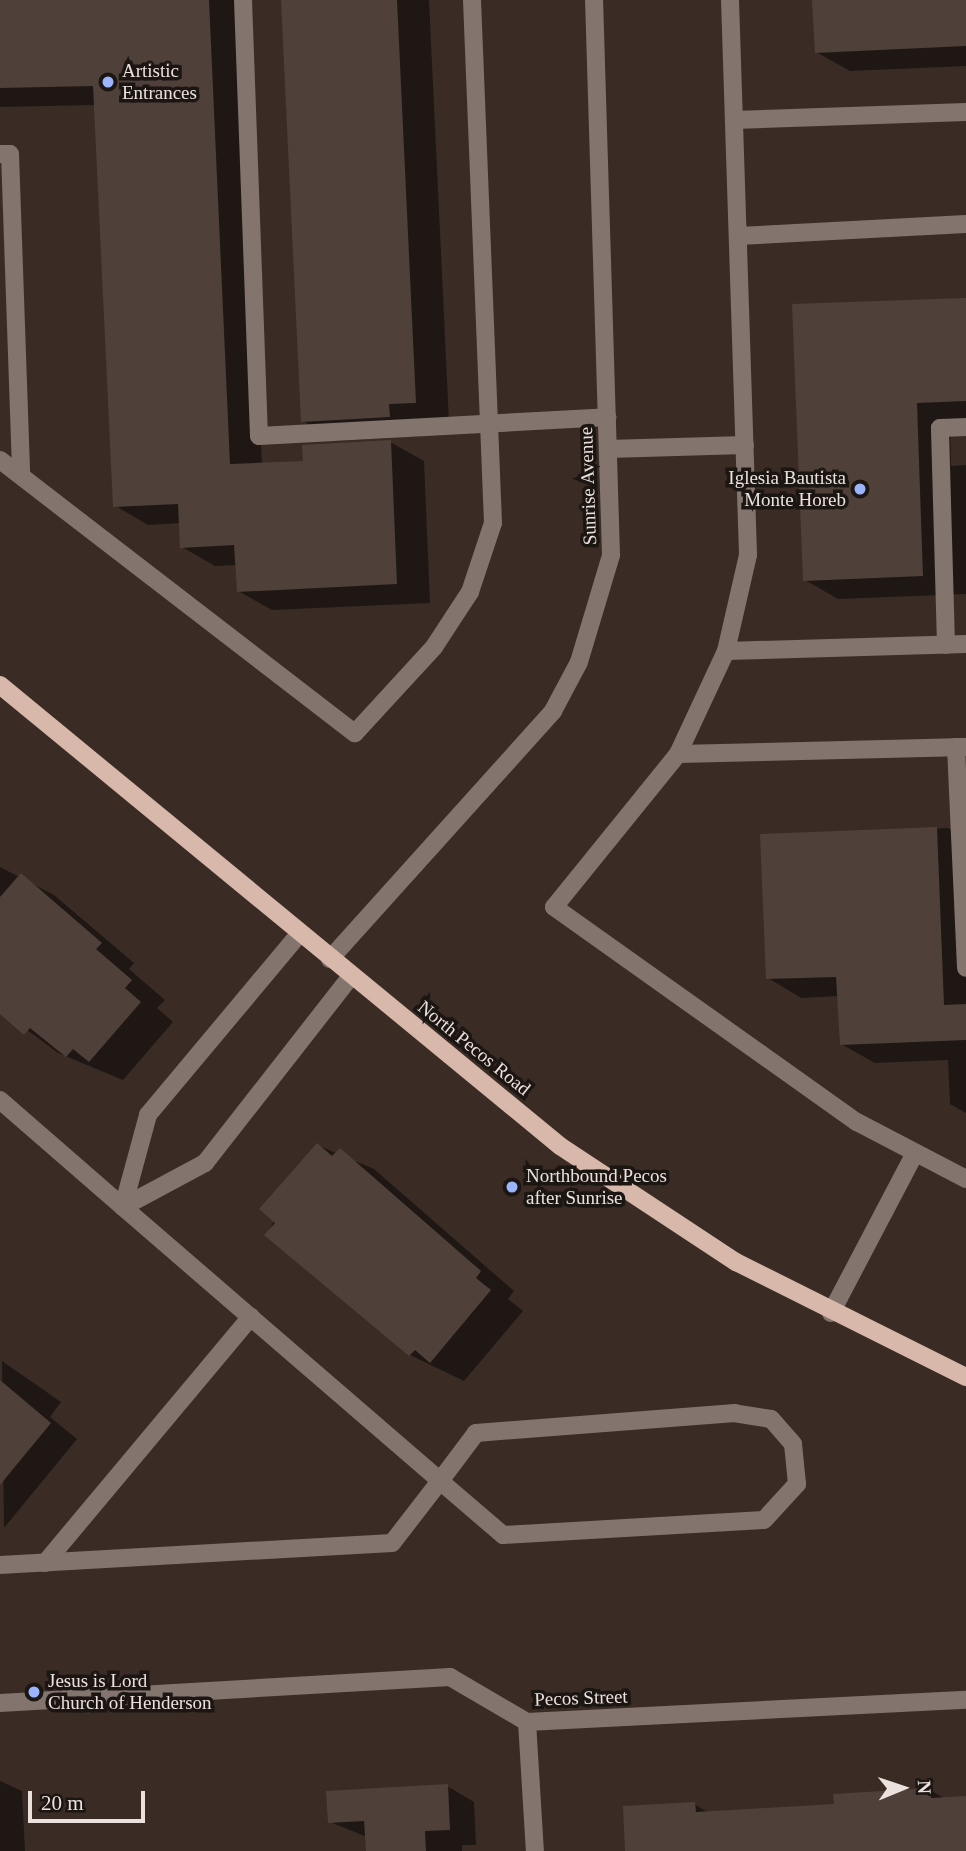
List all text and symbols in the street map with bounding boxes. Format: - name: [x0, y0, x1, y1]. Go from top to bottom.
- place label: Artistic Entrances: [122, 60, 197, 104]
- marker: Artistic Entrances: [100, 74, 116, 90]
- street label: Sunrise Avenue: [575, 426, 601, 546]
- place label: Iglesia Bautista Monte Horeb: [728, 467, 846, 511]
- marker: Iglesia Bautista Monte Horeb: [852, 481, 868, 497]
- street label: North Pecos Road: [413, 996, 535, 1100]
- place label: Northbound Pecos after Sunrise: [526, 1165, 667, 1209]
- marker: Northbound Pecos after Sunrise: [504, 1179, 520, 1195]
- place label: Jesus is Lord Church of Henderson: [48, 1670, 212, 1714]
- marker: Jesus is Lord Church of Henderson: [26, 1684, 42, 1700]
- street label: Pecos Street: [534, 1685, 628, 1711]
- north arrow: [868, 1753, 938, 1823]
- scale bar: [32, 1778, 149, 1822]
- text: N: [914, 1780, 935, 1794]
- text: 20 m: [41, 1791, 84, 1815]

